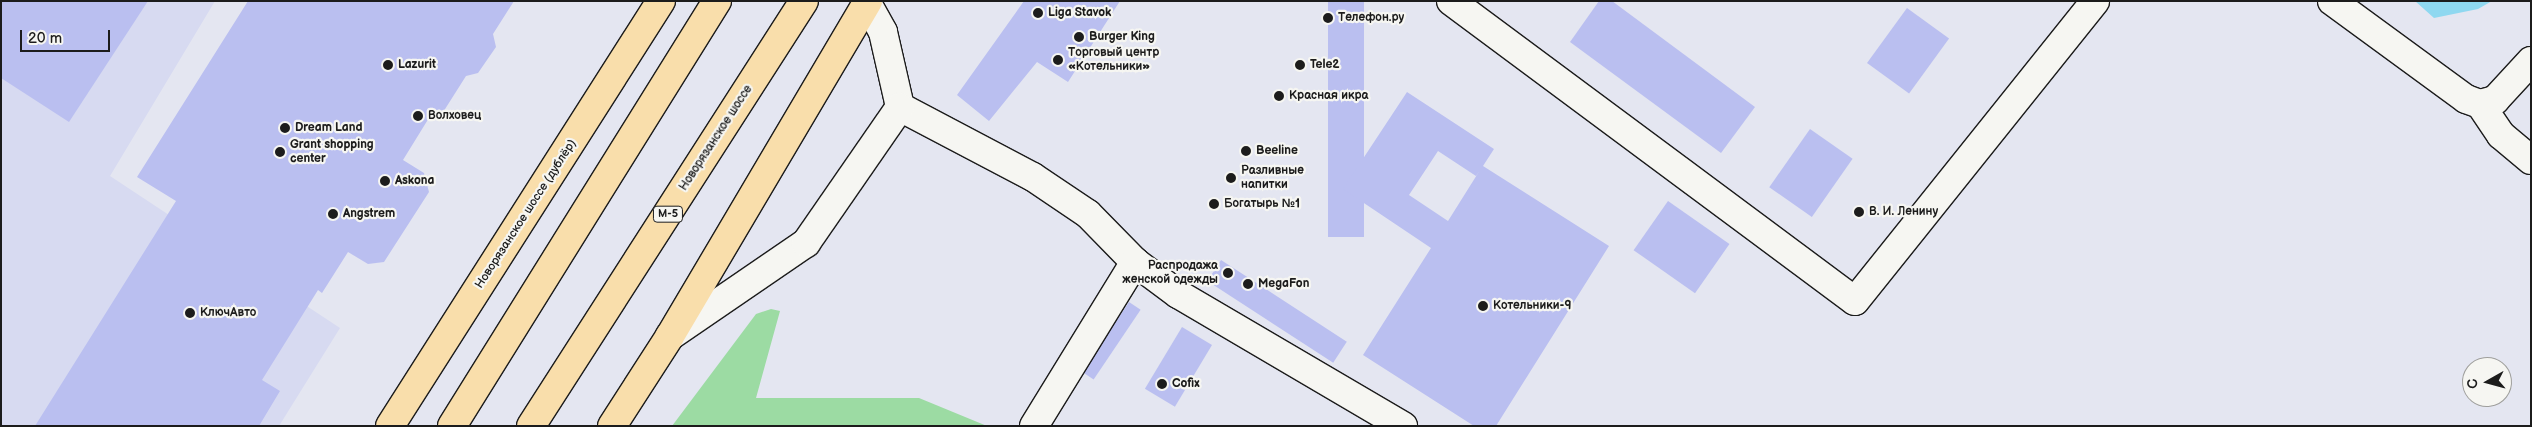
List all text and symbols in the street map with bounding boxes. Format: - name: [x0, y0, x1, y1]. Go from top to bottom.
- place label: Liga Stavok: [1048, 6, 1111, 20]
- marker: Liga Stavok: [1032, 7, 1044, 19]
- place label: Телефон.ру: [1338, 11, 1404, 25]
- marker: Телефон.ру: [1322, 12, 1334, 24]
- scale bar: [22, 20, 112, 52]
- text: 20 m: [28, 29, 62, 48]
- place label: Burger King: [1089, 30, 1155, 44]
- marker: Burger King: [1073, 31, 1085, 43]
- place label: Торговый центр «Котельники»: [1068, 46, 1159, 74]
- marker: Торговый центр «Котельники»: [1052, 54, 1064, 66]
- place label: Lazurit: [398, 58, 436, 72]
- place label: Tele2: [1310, 58, 1340, 72]
- marker: Lazurit: [382, 59, 394, 71]
- marker: Tele2: [1294, 59, 1306, 71]
- street label: Новорязанское шоссе: [676, 82, 756, 194]
- place label: Красная икра: [1289, 89, 1369, 103]
- marker: Красная икра: [1273, 90, 1285, 102]
- place label: Волховец: [428, 109, 481, 123]
- marker: Волховец: [412, 110, 424, 122]
- place label: Dream Land: [295, 121, 362, 135]
- marker: Dream Land: [279, 122, 291, 134]
- street label: Новорязанское шоссе (дублёр): [472, 137, 580, 291]
- place label: Grant shopping center: [290, 138, 374, 166]
- place label: Beeline: [1256, 144, 1298, 158]
- marker: Beeline: [1240, 145, 1252, 157]
- marker: Grant shopping center: [274, 146, 286, 158]
- place label: Разливные напитки: [1241, 164, 1304, 192]
- marker: Разливные напитки: [1225, 172, 1237, 184]
- place label: Askona: [395, 174, 434, 188]
- marker: Askona: [379, 175, 391, 187]
- place label: Богатырь №1: [1224, 197, 1300, 211]
- marker: Богатырь №1: [1208, 198, 1220, 210]
- road number: М-5: [652, 205, 684, 222]
- place label: В. И. Ленину: [1869, 205, 1938, 219]
- marker: В. И. Ленину: [1853, 206, 1865, 218]
- place label: Angstrem: [343, 207, 395, 221]
- marker: Angstrem: [327, 208, 339, 220]
- place label: Распродажа женской одежды: [1122, 259, 1218, 287]
- marker: Распродажа женской одежды: [1222, 267, 1234, 279]
- place label: MegaFon: [1258, 277, 1309, 291]
- marker: MegaFon: [1242, 278, 1254, 290]
- place label: Котельники-9: [1493, 299, 1571, 313]
- marker: Котельники-9: [1477, 300, 1489, 312]
- place label: КлючАвто: [200, 306, 256, 320]
- marker: КлючАвто: [184, 307, 196, 319]
- north arrow: [2462, 357, 2512, 407]
- place label: Cofix: [1172, 377, 1200, 391]
- marker: Cofix: [1156, 378, 1168, 390]
- text: С: [2464, 378, 2482, 390]

